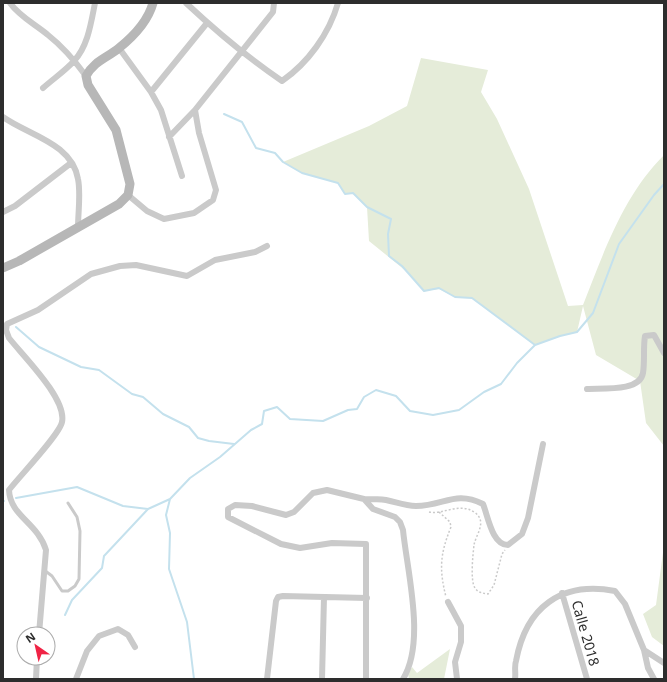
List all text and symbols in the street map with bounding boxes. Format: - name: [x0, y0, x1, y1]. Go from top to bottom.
- street label: Calle 2018: [568, 598, 604, 668]
- north arrow: [16, 626, 56, 666]
- text: N: [22, 629, 38, 646]

